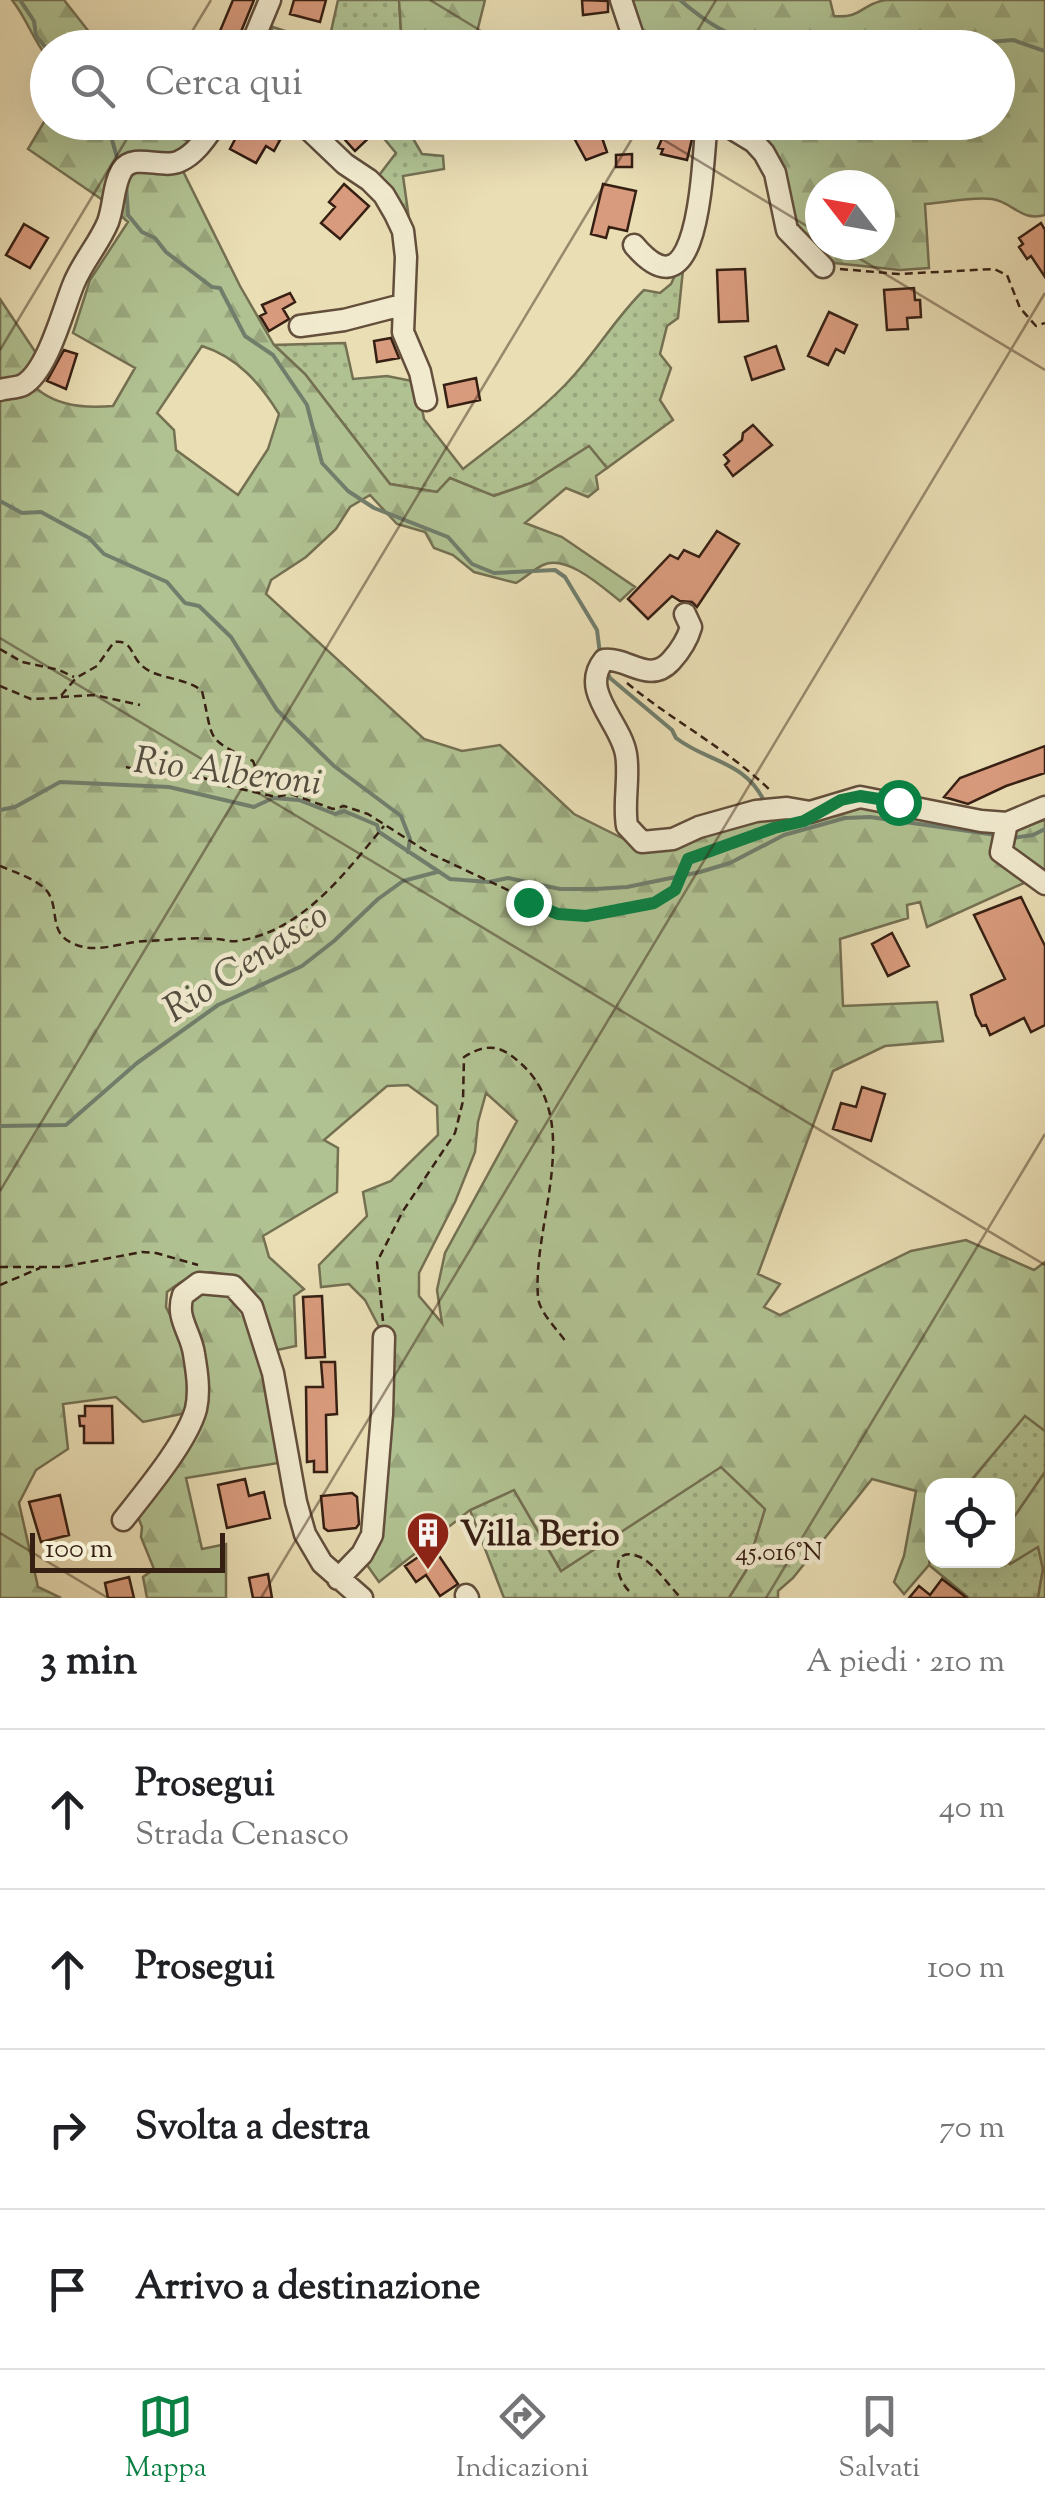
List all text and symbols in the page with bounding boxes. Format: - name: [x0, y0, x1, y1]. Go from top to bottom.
- search box: [30, 30, 1015, 140]
- icon: search: [65, 58, 120, 113]
- text: Cerca qui: [145, 58, 303, 112]
- north arrow: [805, 170, 895, 260]
- water label: Rio Alberoni: [130, 736, 325, 812]
- route start: [876, 780, 922, 826]
- route end: [506, 880, 552, 926]
- water label: Rio Cenasco: [154, 891, 340, 1038]
- map controls: [925, 1478, 1015, 1568]
- button: locate: [925, 1478, 1015, 1568]
- building icon: Villa Berio: [405, 1510, 451, 1571]
- place label: Villa Berio: [460, 1511, 620, 1562]
- scale bar: [30, 1528, 225, 1572]
- text: 100 m: [45, 1530, 113, 1570]
- text: 45.016°N: [735, 1536, 823, 1572]
- text: 3 min: [40, 1633, 137, 1693]
- text: A piedi · 210 m: [806, 1640, 1005, 1686]
- text: Prosegui: [135, 1759, 275, 1813]
- icon: ahead: [40, 1782, 95, 1837]
- text: 40 m: [939, 1786, 1005, 1832]
- text: Strada Cenasco: [135, 1813, 349, 1859]
- icon: ahead: [40, 1942, 95, 1997]
- text: Prosegui: [135, 1942, 275, 1996]
- text: 100 m: [927, 1946, 1005, 1992]
- icon: right: [40, 2102, 95, 2157]
- text: Svolta a destra: [135, 2102, 370, 2156]
- text: 70 m: [939, 2106, 1005, 2152]
- icon: arrive: [40, 2262, 95, 2317]
- text: Arrivo a destinazione: [135, 2262, 481, 2316]
- tab: Mappa: [125, 2389, 207, 2489]
- tab: Indicazioni: [456, 2389, 589, 2489]
- tab: Salvati: [838, 2389, 920, 2489]

